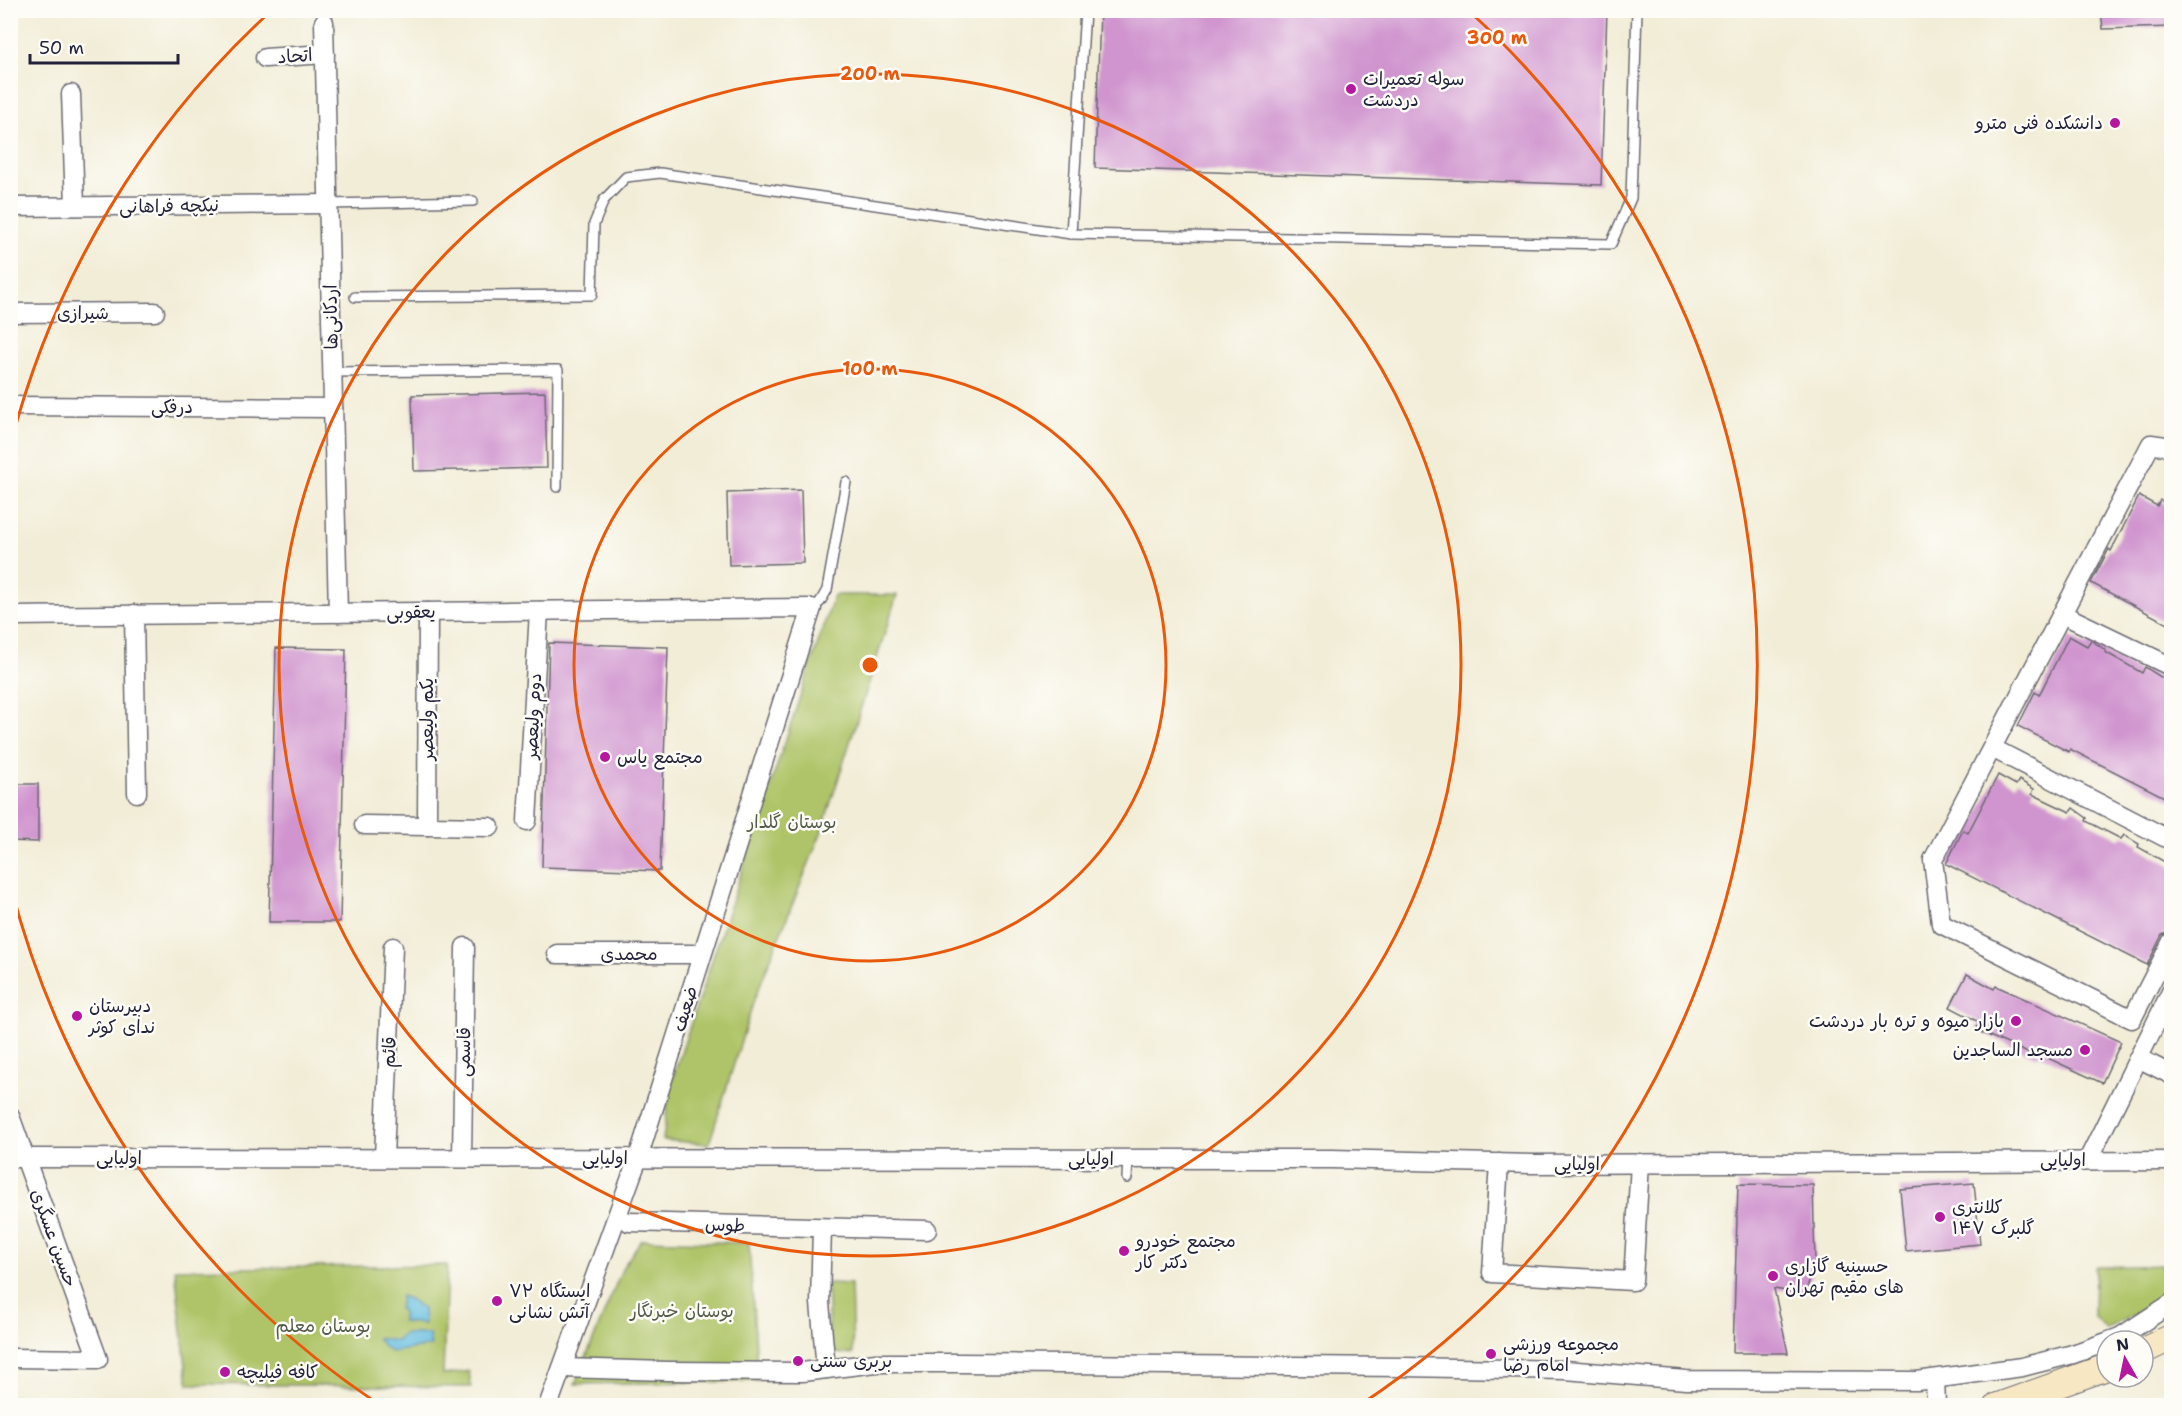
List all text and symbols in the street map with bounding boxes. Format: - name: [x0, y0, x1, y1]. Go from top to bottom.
- text: 300 m: [1467, 26, 1528, 50]
- scale bar: [30, 27, 178, 65]
- text: 50 m: [39, 36, 84, 60]
- street label: اتحاد: [277, 43, 313, 69]
- text: 200 m: [840, 62, 901, 86]
- place label: سوله تعمیرات دردشت: [1363, 67, 1464, 112]
- marker: سوله تعمیرات دردشت: [1344, 82, 1358, 96]
- place label: دانشکده فنی مترو: [1974, 111, 2103, 135]
- marker: دانشکده فنی مترو: [2108, 116, 2122, 130]
- street label: نیکچه فراهانی: [119, 193, 219, 219]
- street label: اردکانی‌ها: [318, 284, 344, 350]
- street label: شیرازی: [57, 301, 109, 325]
- text: 100 m: [842, 357, 898, 381]
- street label: درفکی: [151, 395, 193, 419]
- street label: یعقوبی: [386, 600, 436, 624]
- centre of rings: [860, 655, 880, 675]
- street label: دوم ولیعصر: [519, 672, 549, 762]
- street label: یکم ولیعصر: [415, 678, 441, 762]
- place label: مجتمع یاس: [617, 745, 703, 770]
- marker: مجتمع یاس: [598, 750, 612, 764]
- park label: بوستان گلدار: [745, 810, 837, 834]
- street label: محمدی: [600, 942, 658, 966]
- street label: ضعیف: [667, 983, 703, 1035]
- place label: دبیرستان ندای کوثر: [87, 994, 155, 1039]
- marker: دبیرستان ندای کوثر: [70, 1009, 84, 1023]
- place label: بازار میوه و تره بار دردشت: [1809, 1009, 2004, 1033]
- marker: بازار میوه و تره بار دردشت: [2009, 1014, 2023, 1028]
- street label: قاسمی: [452, 1027, 476, 1077]
- street label: قائم: [376, 1036, 404, 1068]
- place label: مسجد الساجدین: [1953, 1038, 2073, 1062]
- marker: مسجد الساجدین: [2078, 1043, 2092, 1057]
- street label: اولیایی: [96, 1146, 142, 1170]
- street label: اولیایی: [582, 1146, 628, 1170]
- street label: اولیایی: [1068, 1147, 1114, 1171]
- street label: اولیایی: [2040, 1148, 2086, 1172]
- street label: اولیایی: [1554, 1152, 1600, 1176]
- street label: حسین عسگری: [25, 1186, 83, 1290]
- place label: کلانتری ۱۴۷ گلبرگ: [1952, 1195, 2035, 1240]
- marker: کلانتری ۱۴۷ گلبرگ: [1933, 1210, 1947, 1224]
- street label: طوس: [704, 1212, 746, 1238]
- place label: مجتمع خودرو دکتر کار: [1134, 1229, 1236, 1274]
- marker: مجتمع خودرو دکتر کار: [1117, 1244, 1131, 1258]
- place label: حسینیه گازاری های مقیم تهران: [1785, 1254, 1904, 1301]
- marker: حسینیه گازاری های مقیم تهران: [1766, 1269, 1780, 1283]
- place label: ایستگاه ۷۲ آتش نشانی: [509, 1279, 591, 1324]
- marker: ایستگاه ۷۲ آتش نشانی: [490, 1294, 504, 1308]
- park label: بوستان خبرنگار: [628, 1299, 734, 1323]
- park label: بوستان معلم: [276, 1314, 370, 1340]
- north arrow: [2095, 1329, 2155, 1389]
- place label: مجموعه ورزشی امام رضا: [1503, 1332, 1619, 1379]
- text: N: [2115, 1333, 2131, 1356]
- marker: مجموعه ورزشی امام رضا: [1484, 1347, 1498, 1361]
- place label: بربری سنتی: [810, 1349, 892, 1373]
- marker: بربری سنتی: [791, 1354, 805, 1368]
- place label: کافه فیلیچه: [237, 1360, 318, 1384]
- marker: کافه فیلیچه: [218, 1365, 232, 1379]

